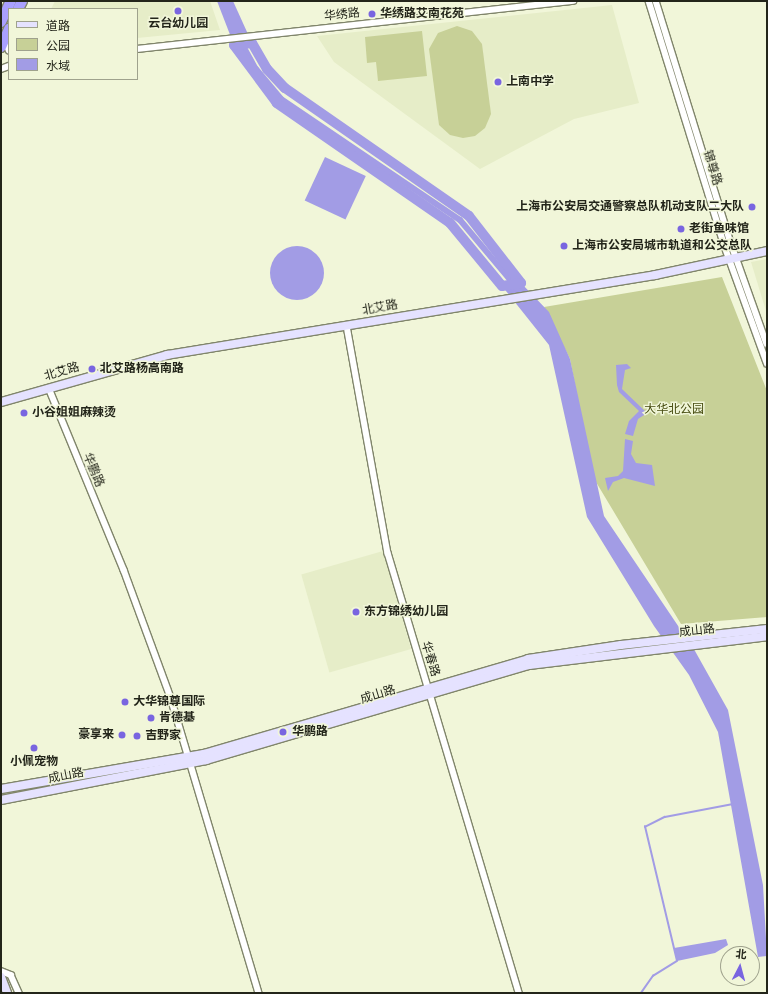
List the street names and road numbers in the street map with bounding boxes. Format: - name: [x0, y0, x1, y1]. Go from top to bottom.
- street label: 华绣路: [323, 6, 361, 24]
- street label: 锦尊路: [700, 149, 724, 187]
- street label: 北艾路: [361, 298, 399, 318]
- street label: 北艾路: [43, 360, 81, 384]
- street label: 华鹏路: [79, 451, 107, 489]
- street label: 成山路: [678, 622, 716, 640]
- street label: 华春路: [418, 640, 442, 678]
- street label: 成山路: [359, 683, 397, 707]
- street label: 成山路: [47, 765, 85, 787]

